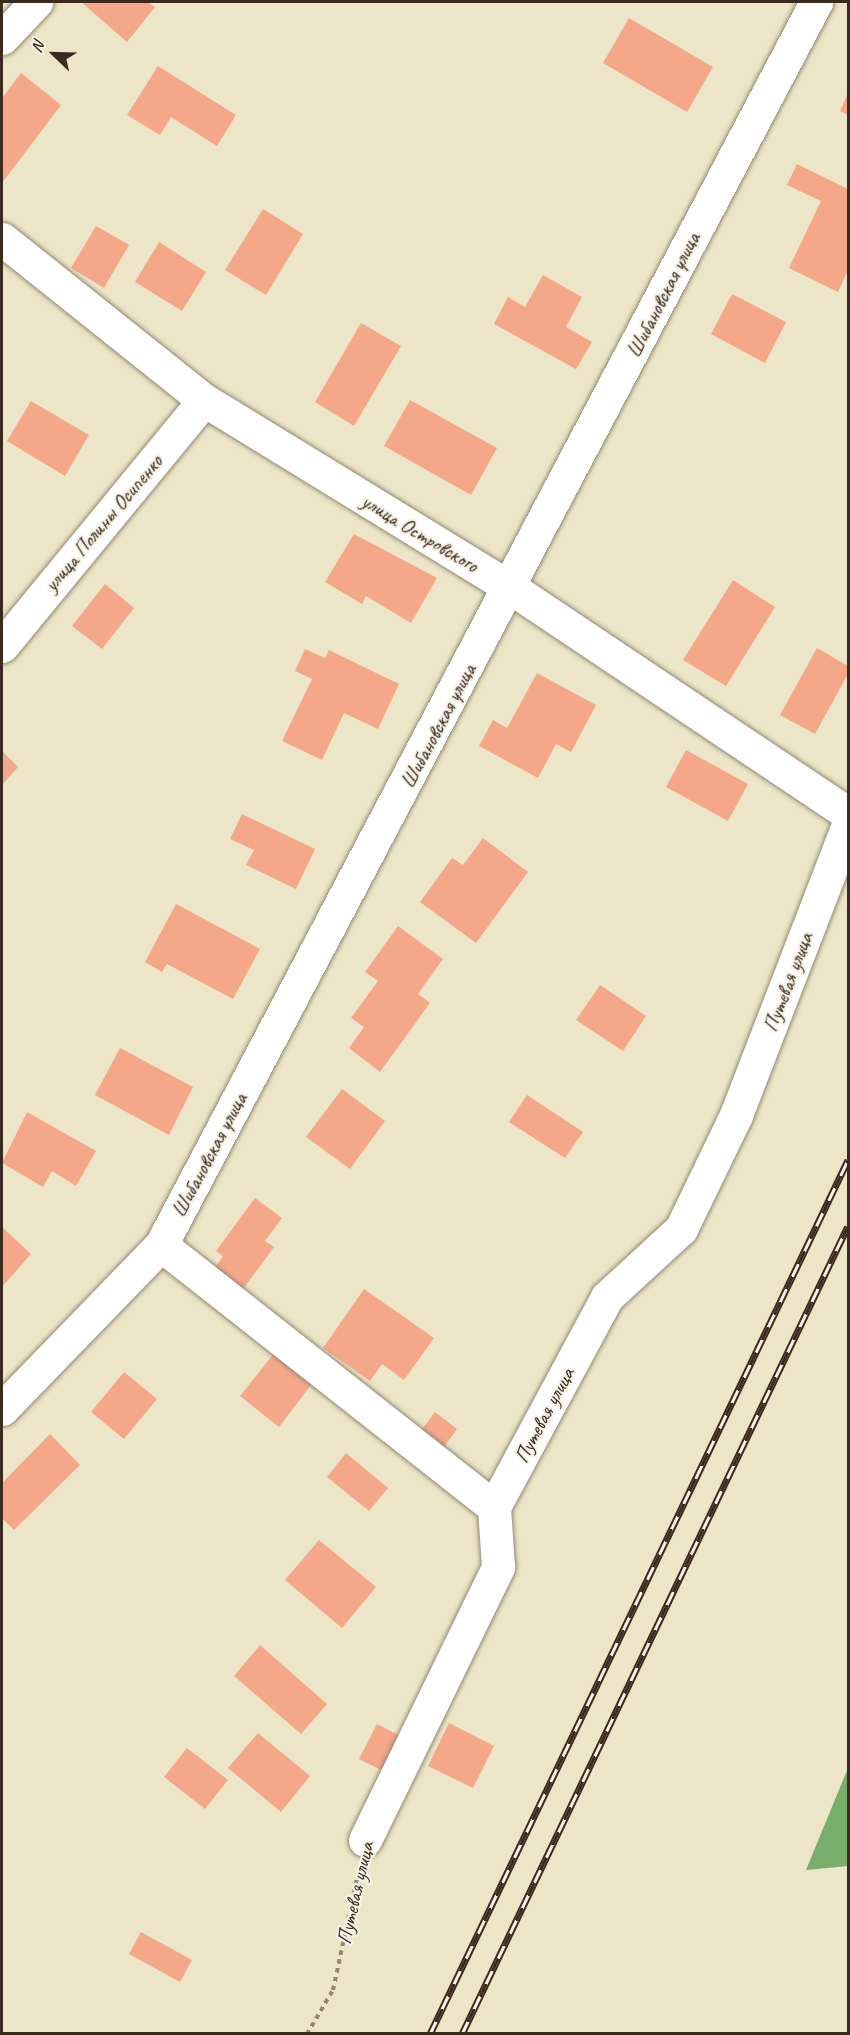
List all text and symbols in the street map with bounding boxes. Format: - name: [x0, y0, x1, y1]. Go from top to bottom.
- north arrow: [24, 24, 84, 84]
- text: N: [26, 39, 49, 55]
- street label: Шибановская улица: [620, 228, 706, 362]
- street label: улица Полины Осипенко: [38, 449, 168, 597]
- street label: улица Островского: [356, 488, 484, 578]
- street label: Шибановская улица: [394, 659, 482, 793]
- street label: Путевая улица: [757, 928, 819, 1036]
- street label: Шибановская улица: [165, 1088, 253, 1222]
- street label: Путевая улица: [508, 1363, 580, 1467]
- street label: Путевая улица: [331, 1839, 379, 1947]

